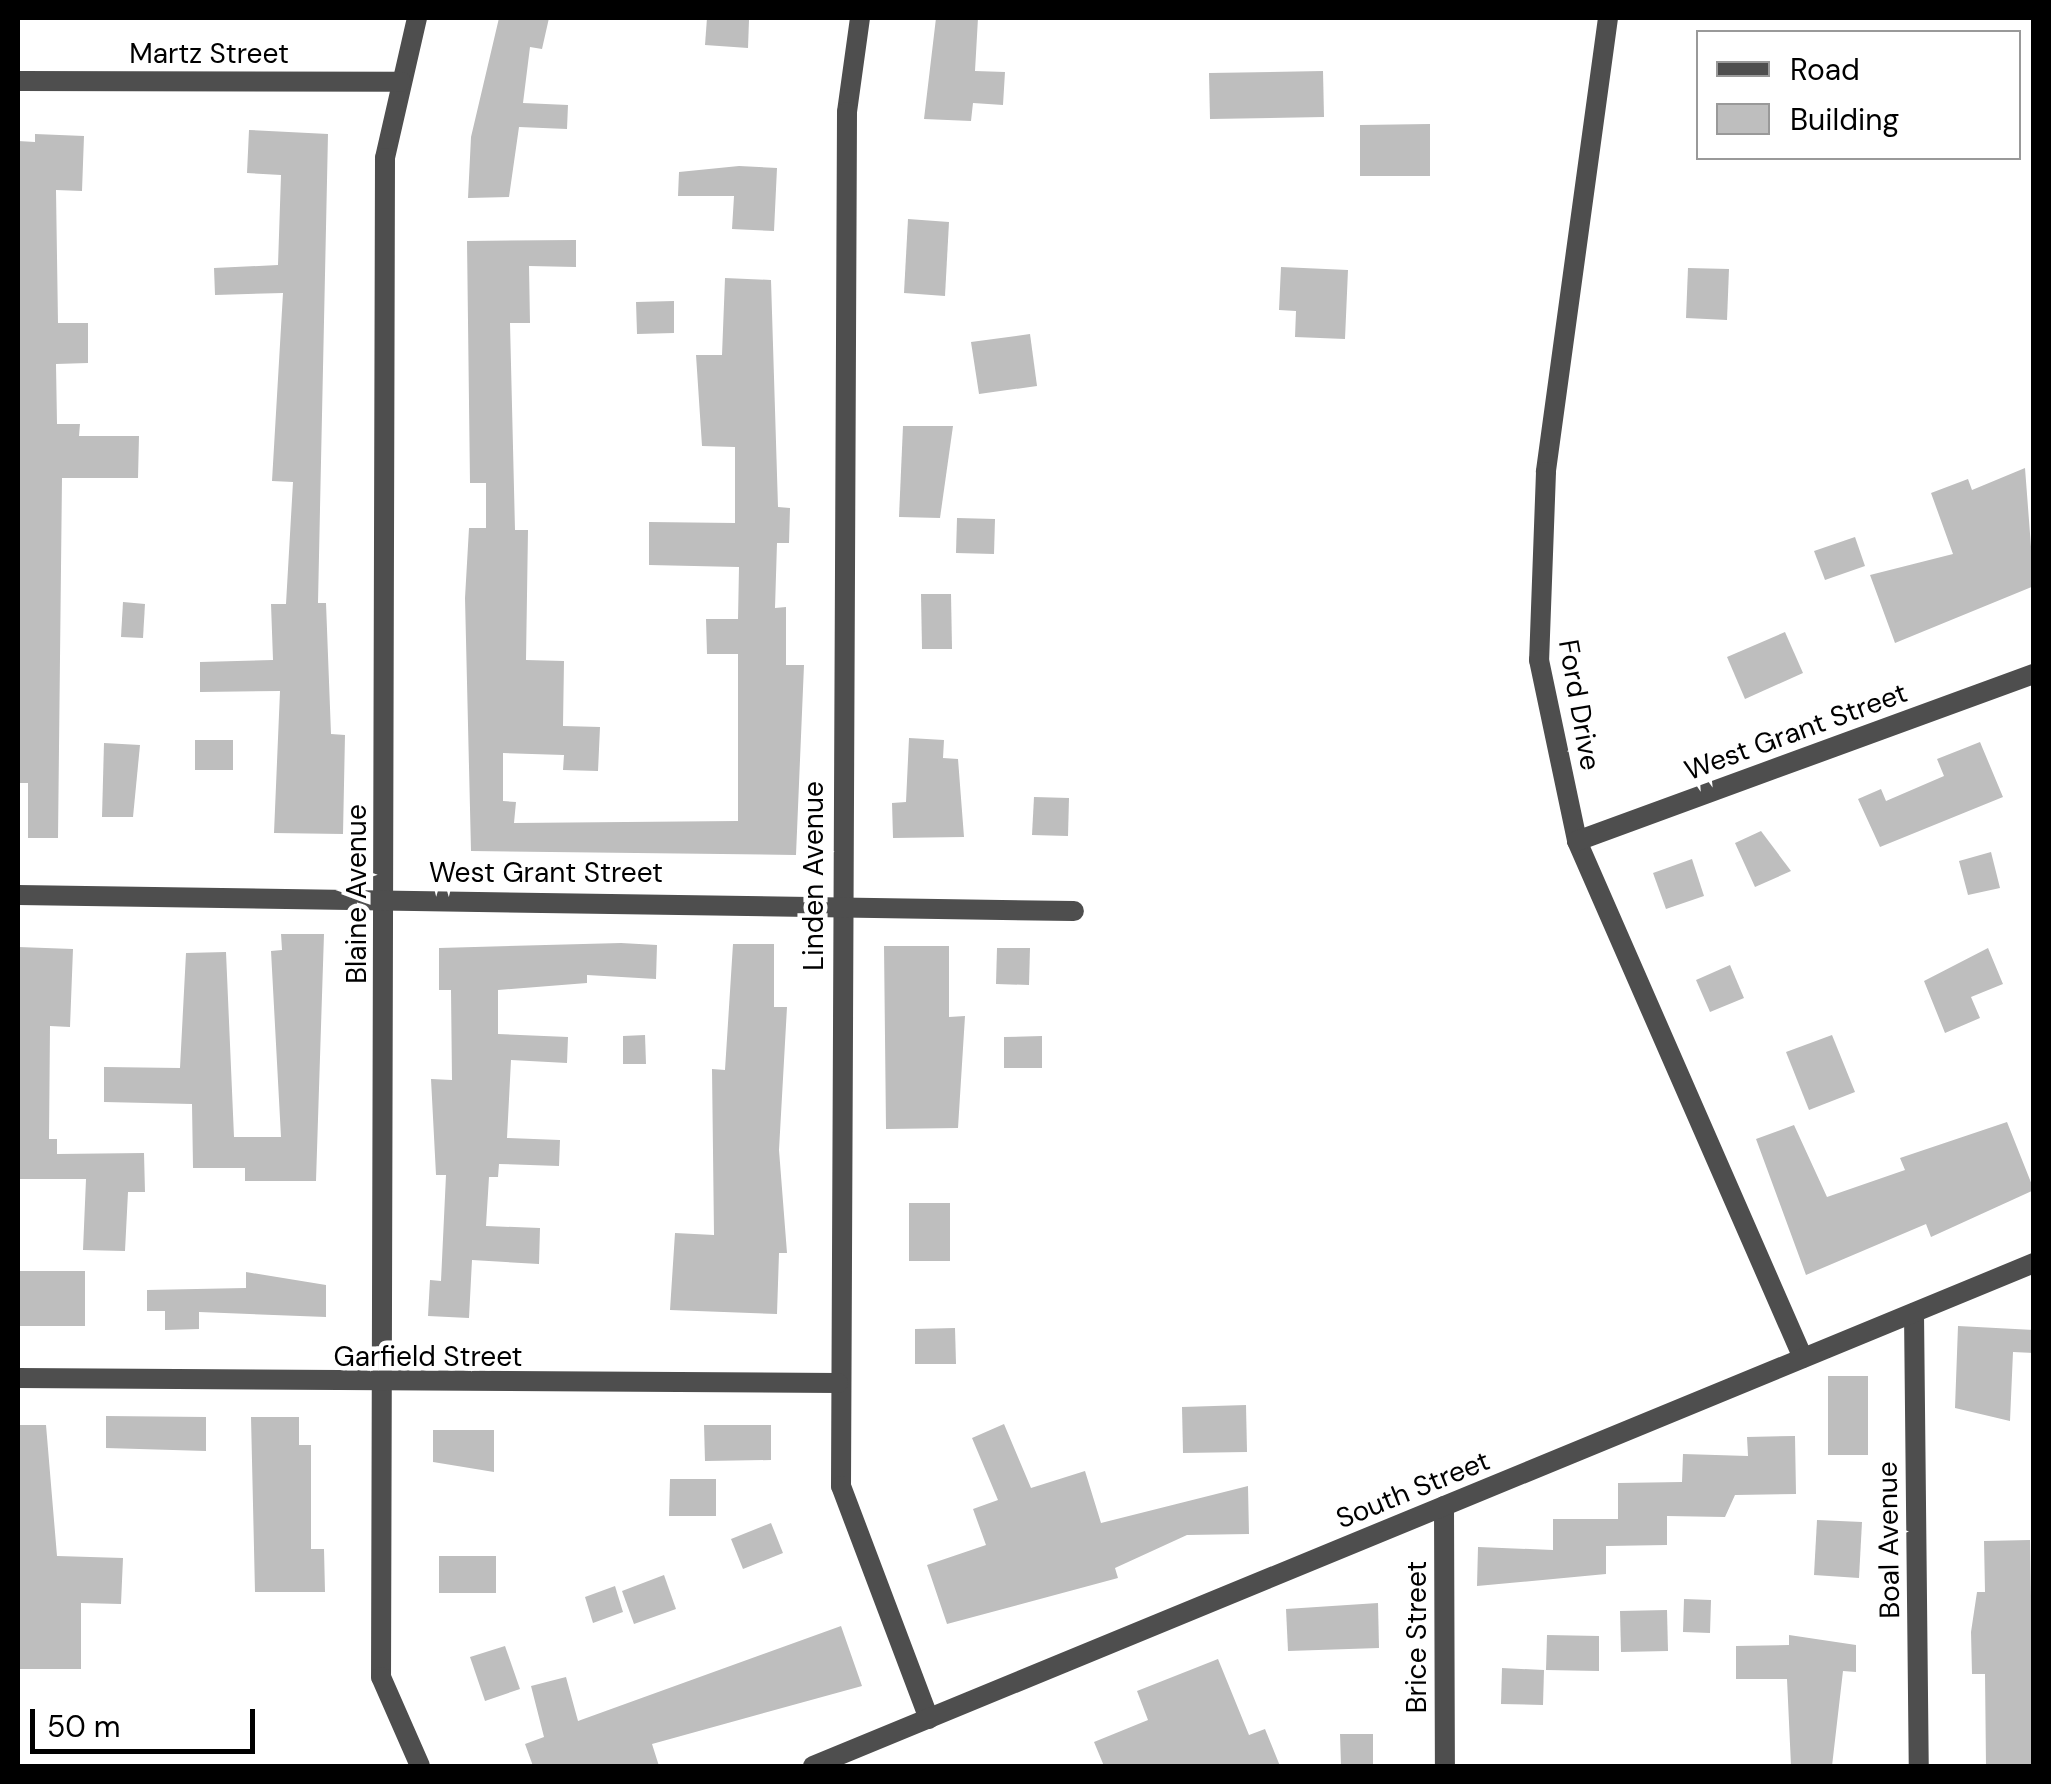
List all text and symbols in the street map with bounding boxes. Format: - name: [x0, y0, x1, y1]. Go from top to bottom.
- legend: [1696, 30, 2021, 160]
- street label: Martz Street: [129, 37, 289, 71]
- text: Road: [1790, 50, 1860, 89]
- text: Building: [1790, 100, 1899, 139]
- street label: Ford Drive: [1551, 637, 1607, 773]
- street label: West Grant Street: [1680, 676, 1912, 788]
- street label: Linden Avenue: [797, 781, 831, 971]
- street label: Blaine Avenue: [340, 804, 374, 984]
- street label: West Grant Street: [429, 856, 663, 890]
- street label: Garfield Street: [333, 1340, 523, 1374]
- street label: South Street: [1331, 1444, 1495, 1536]
- street label: Boal Avenue: [1871, 1461, 1907, 1619]
- street label: Brice Street: [1400, 1561, 1434, 1713]
- scale bar: [35, 1689, 260, 1751]
- text: 50 m: [47, 1707, 121, 1746]

